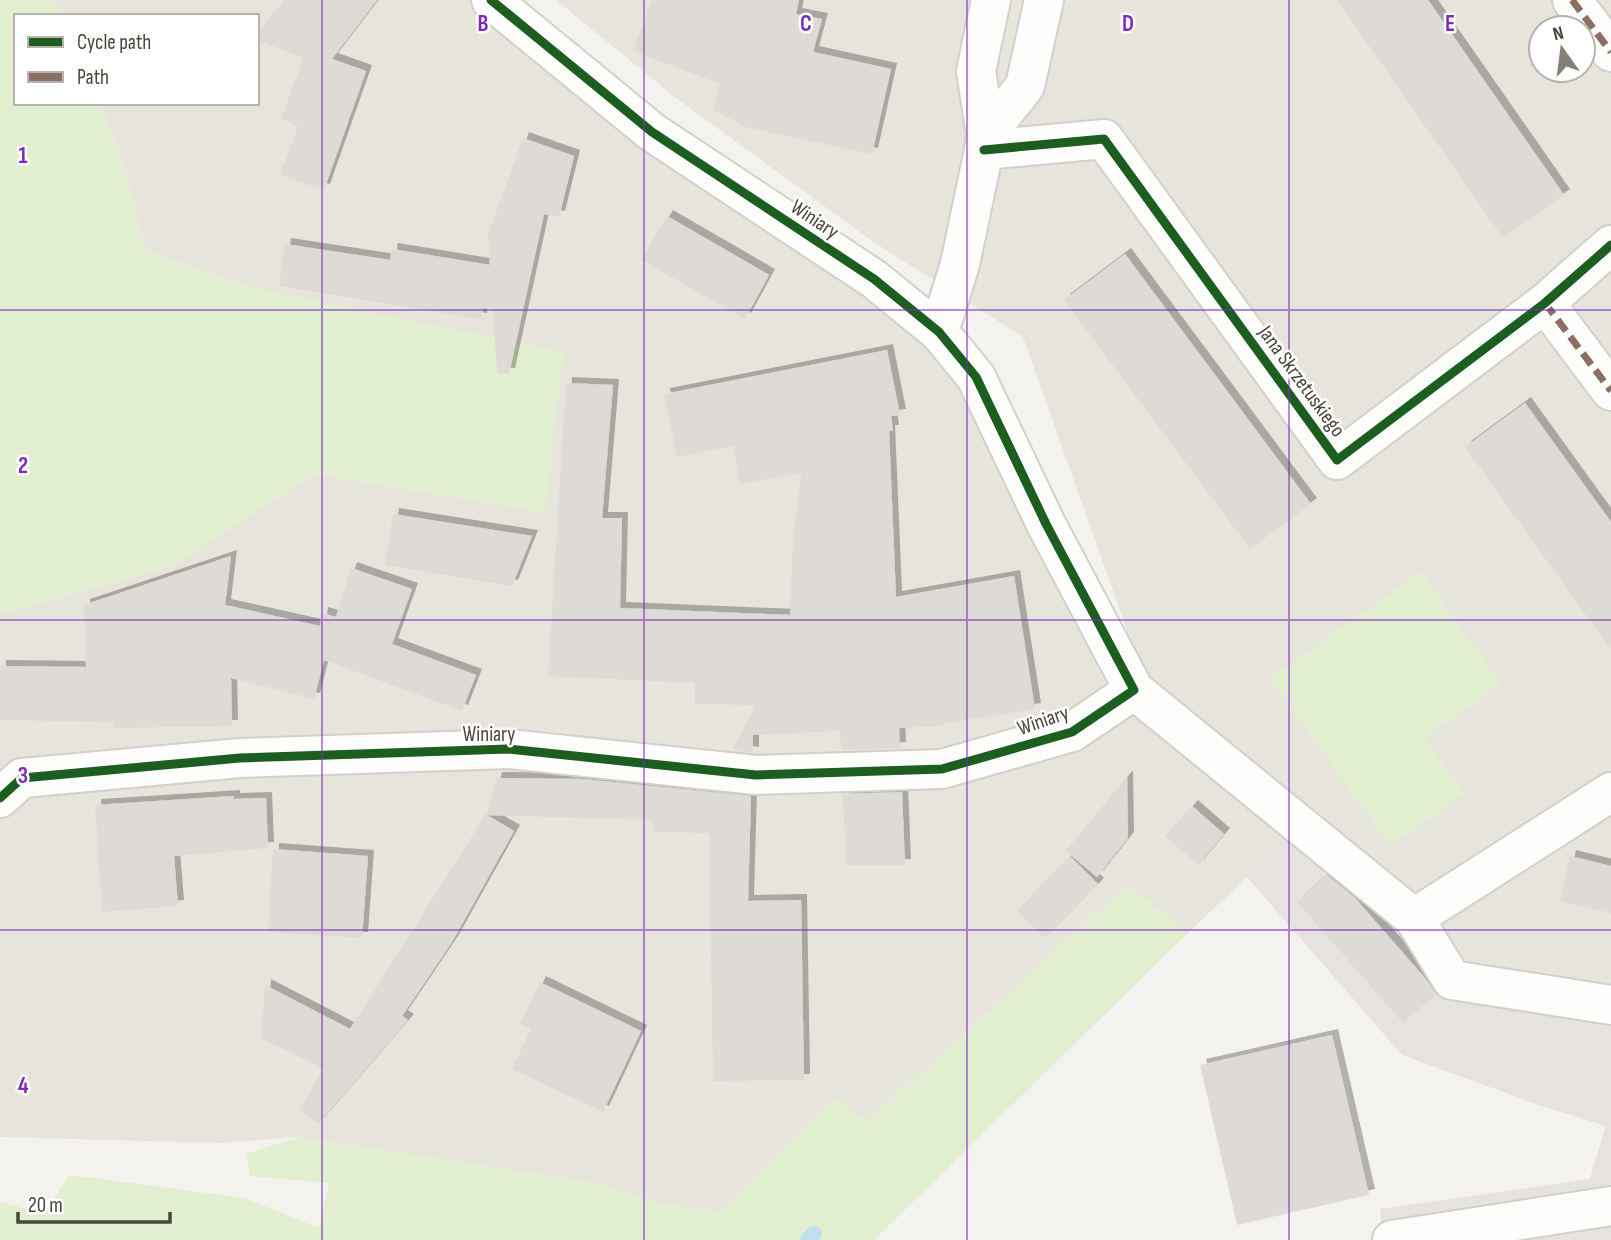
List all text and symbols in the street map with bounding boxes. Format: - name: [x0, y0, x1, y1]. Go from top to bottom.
- text: B: [478, 10, 489, 38]
- text: C: [800, 10, 812, 38]
- text: D: [1122, 10, 1134, 38]
- text: E: [1445, 10, 1455, 38]
- legend: [14, 14, 259, 105]
- north arrow: [1527, 14, 1597, 84]
- text: N: [1551, 22, 1566, 46]
- text: Cycle path: [77, 30, 151, 55]
- text: Path: [77, 65, 109, 90]
- text: 1: [18, 142, 28, 170]
- street label: Winiary: [786, 194, 844, 245]
- street label: Jana Skrzetuskiego: [1252, 320, 1350, 442]
- text: 2: [18, 452, 28, 480]
- street label: Winiary: [1014, 700, 1072, 741]
- street label: Winiary: [463, 722, 515, 747]
- text: 3: [18, 762, 28, 790]
- text: 4: [18, 1072, 29, 1100]
- scale bar: [18, 1180, 170, 1224]
- text: 20 m: [28, 1193, 63, 1218]

